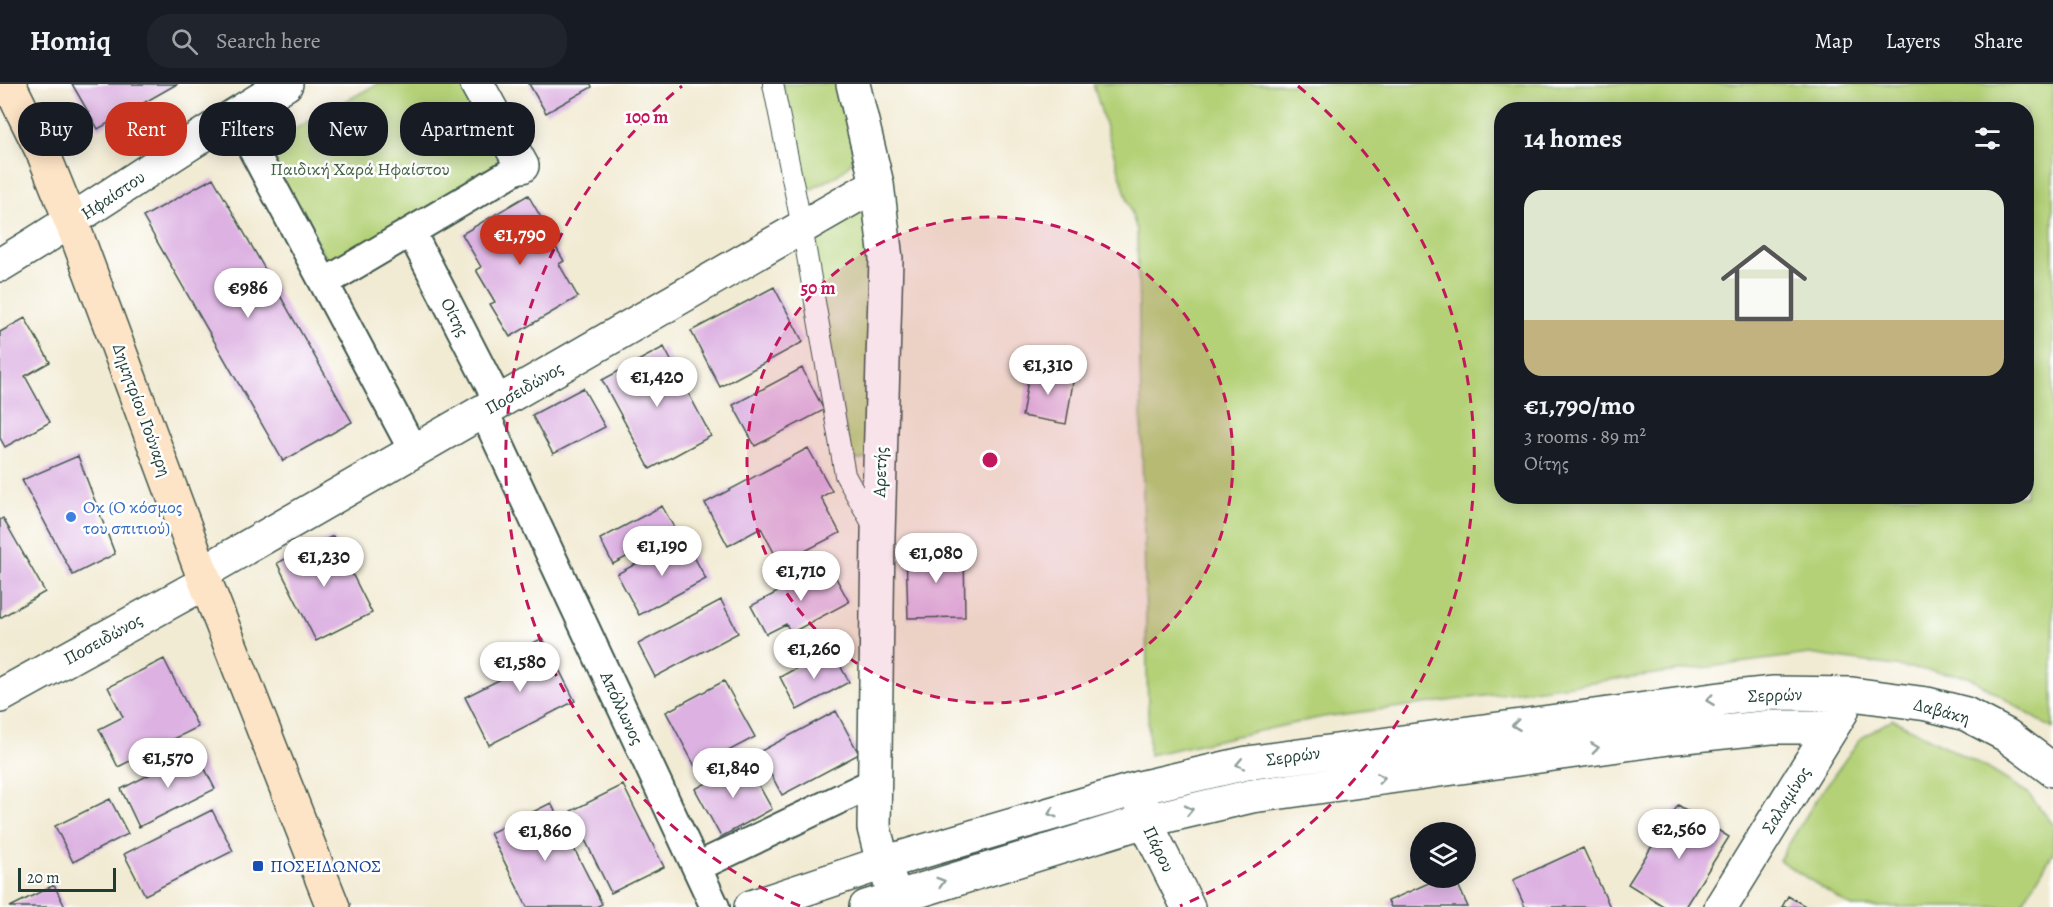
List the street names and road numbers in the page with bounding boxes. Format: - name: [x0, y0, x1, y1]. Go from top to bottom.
- street label: Ηφαίστου: [76, 165, 150, 225]
- street label: Οίτης: [435, 293, 475, 341]
- street label: Δημητρίου Γούναρη: [107, 340, 177, 480]
- street label: Ποσειδώνος: [481, 356, 567, 420]
- street label: Αρετής: [867, 446, 893, 499]
- street label: Ποσειδώνος: [59, 608, 147, 670]
- street label: Απόλλωνος: [594, 666, 649, 749]
- street label: Σερρών: [1747, 682, 1803, 708]
- street label: Δαβάκη: [1911, 692, 1973, 730]
- street label: Σερρών: [1264, 740, 1322, 772]
- street label: Σαλαμίνος: [1756, 762, 1816, 838]
- street label: Πάρου: [1138, 822, 1180, 876]

